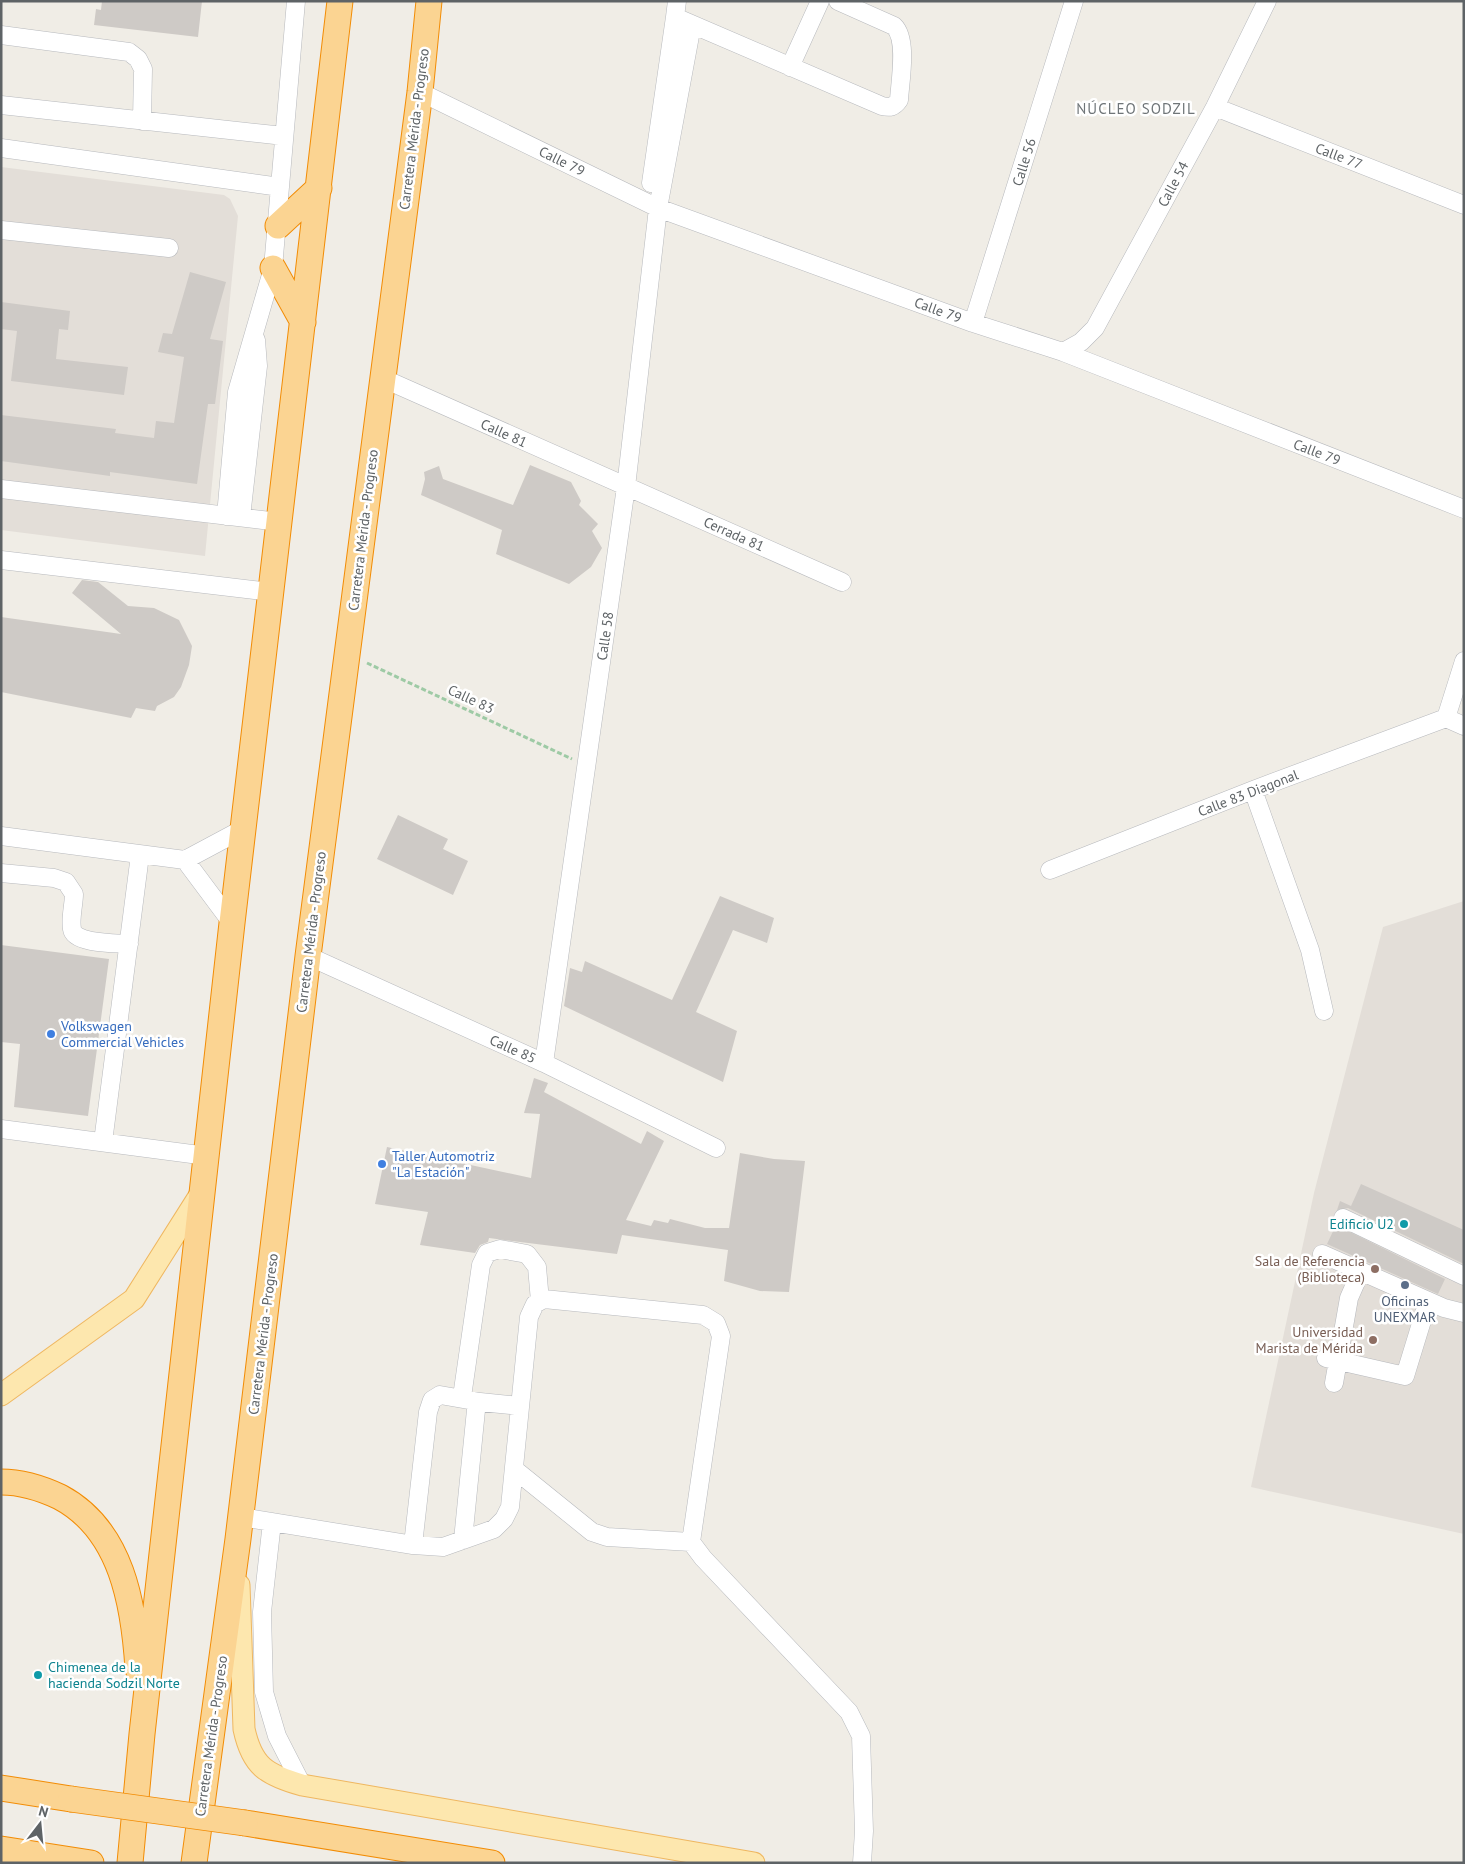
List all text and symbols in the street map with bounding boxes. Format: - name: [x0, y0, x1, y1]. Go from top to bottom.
- street label: Carretera Mérida - Progreso: [395, 47, 433, 211]
- district label: NÚCLEO SODZIL: [1076, 99, 1196, 118]
- street label: Calle 56: [1008, 136, 1040, 188]
- street label: Calle 77: [1313, 139, 1365, 173]
- street label: Calle 79: [536, 142, 588, 180]
- street label: Calle 54: [1154, 158, 1193, 210]
- street label: Calle 79: [912, 293, 964, 327]
- street label: Calle 81: [478, 415, 530, 451]
- street label: Calle 79: [1291, 435, 1343, 469]
- street label: Carretera Mérida - Progreso: [344, 448, 382, 612]
- street label: Cerrada 81: [701, 513, 767, 555]
- street label: Calle 58: [593, 610, 617, 662]
- street label: Calle 83: [445, 680, 497, 718]
- street label: Calle 83 Diagonal: [1195, 766, 1301, 820]
- street label: Carretera Mérida - Progreso: [292, 850, 330, 1014]
- place label: Volkswagen Commercial Vehicles: [60, 1017, 184, 1051]
- marker: Volkswagen Commercial Vehicles: [45, 1028, 57, 1040]
- street label: Calle 85: [487, 1031, 539, 1067]
- place label: Taller Automotriz "La Estación": [392, 1147, 495, 1181]
- marker: Taller Automotriz "La Estación": [376, 1158, 388, 1170]
- place label: Edificio U2: [1330, 1215, 1394, 1233]
- marker: Edificio U2: [1398, 1218, 1410, 1230]
- street label: Carretera Mérida - Progreso: [244, 1252, 282, 1416]
- place label: Sala de Referencia (Biblioteca): [1255, 1252, 1365, 1286]
- marker: Sala de Referencia (Biblioteca): [1369, 1263, 1381, 1275]
- marker: Oficinas UNEXMAR: [1399, 1279, 1411, 1291]
- place label: Oficinas UNEXMAR: [1374, 1292, 1436, 1326]
- place label: Universidad Marista de Mérida: [1256, 1323, 1363, 1357]
- marker: Universidad Marista de Mérida: [1367, 1334, 1379, 1346]
- street label: Carretera Mérida - Progreso: [191, 1654, 231, 1818]
- place label: Chimenea de la hacienda Sodzil Norte: [48, 1658, 180, 1692]
- marker: Chimenea de la hacienda Sodzil Norte: [32, 1669, 44, 1681]
- north arrow: [15, 1799, 65, 1849]
- text: N: [37, 1802, 50, 1821]

